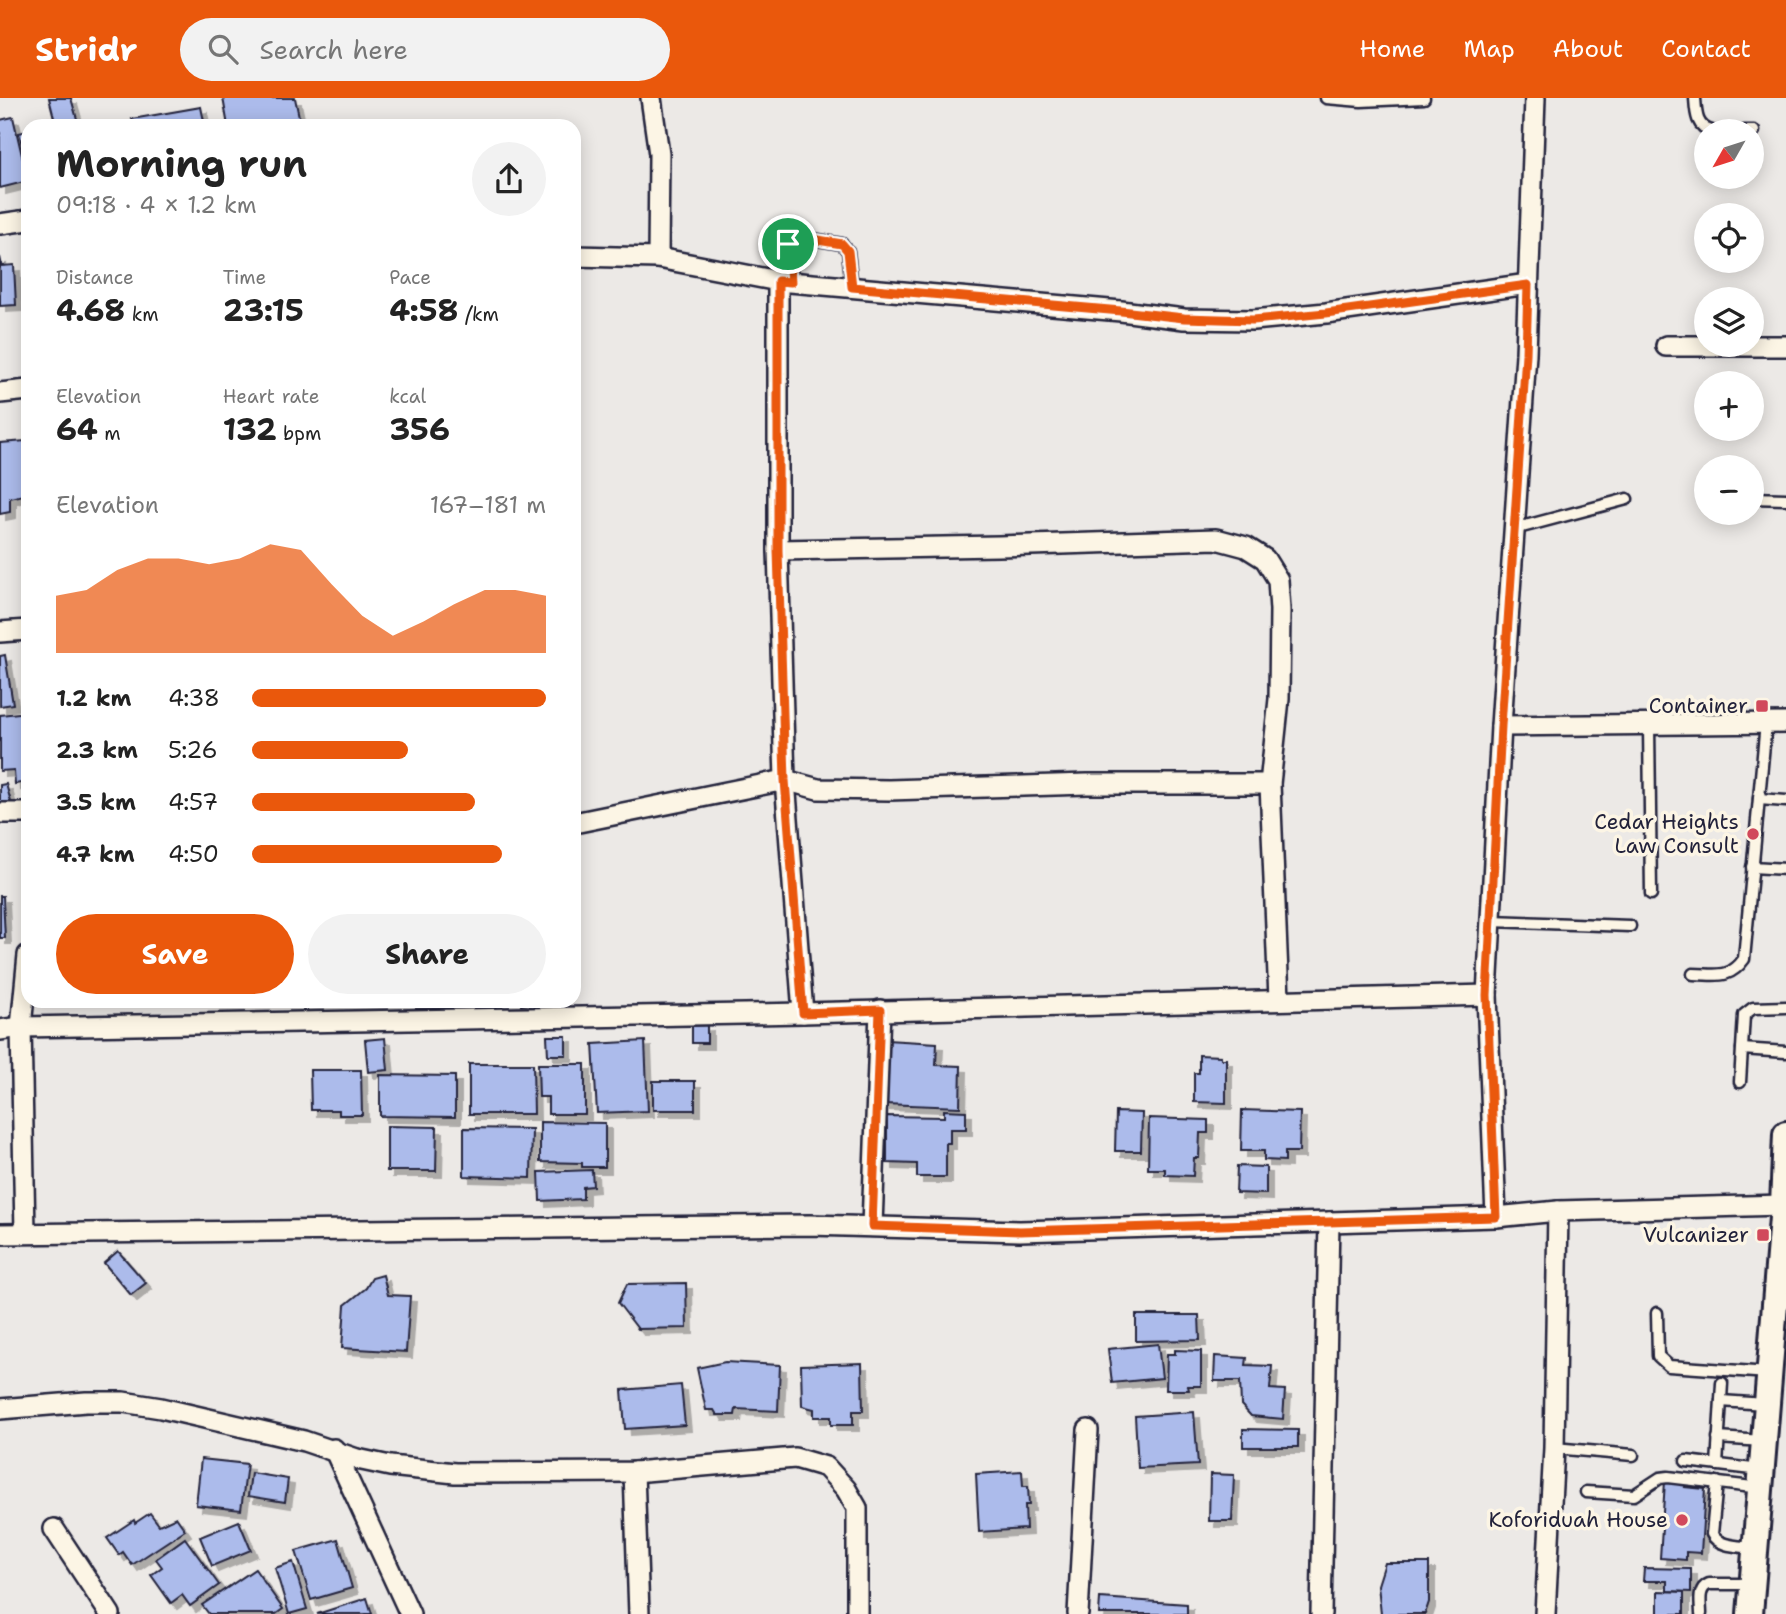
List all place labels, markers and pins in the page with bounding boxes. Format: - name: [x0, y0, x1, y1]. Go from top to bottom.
- pin: [758, 214, 818, 274]
- place label: Container: [1649, 692, 1748, 720]
- marker: Container: [1754, 698, 1770, 714]
- place label: Cedar Heights Law Consult: [1594, 808, 1739, 860]
- marker: Cedar Heights Law Consult: [1745, 826, 1761, 842]
- place label: Vulcanizer: [1643, 1221, 1749, 1249]
- marker: Vulcanizer: [1755, 1227, 1771, 1243]
- place label: Koforiduah House: [1488, 1506, 1668, 1534]
- marker: Koforiduah House: [1674, 1512, 1690, 1528]

